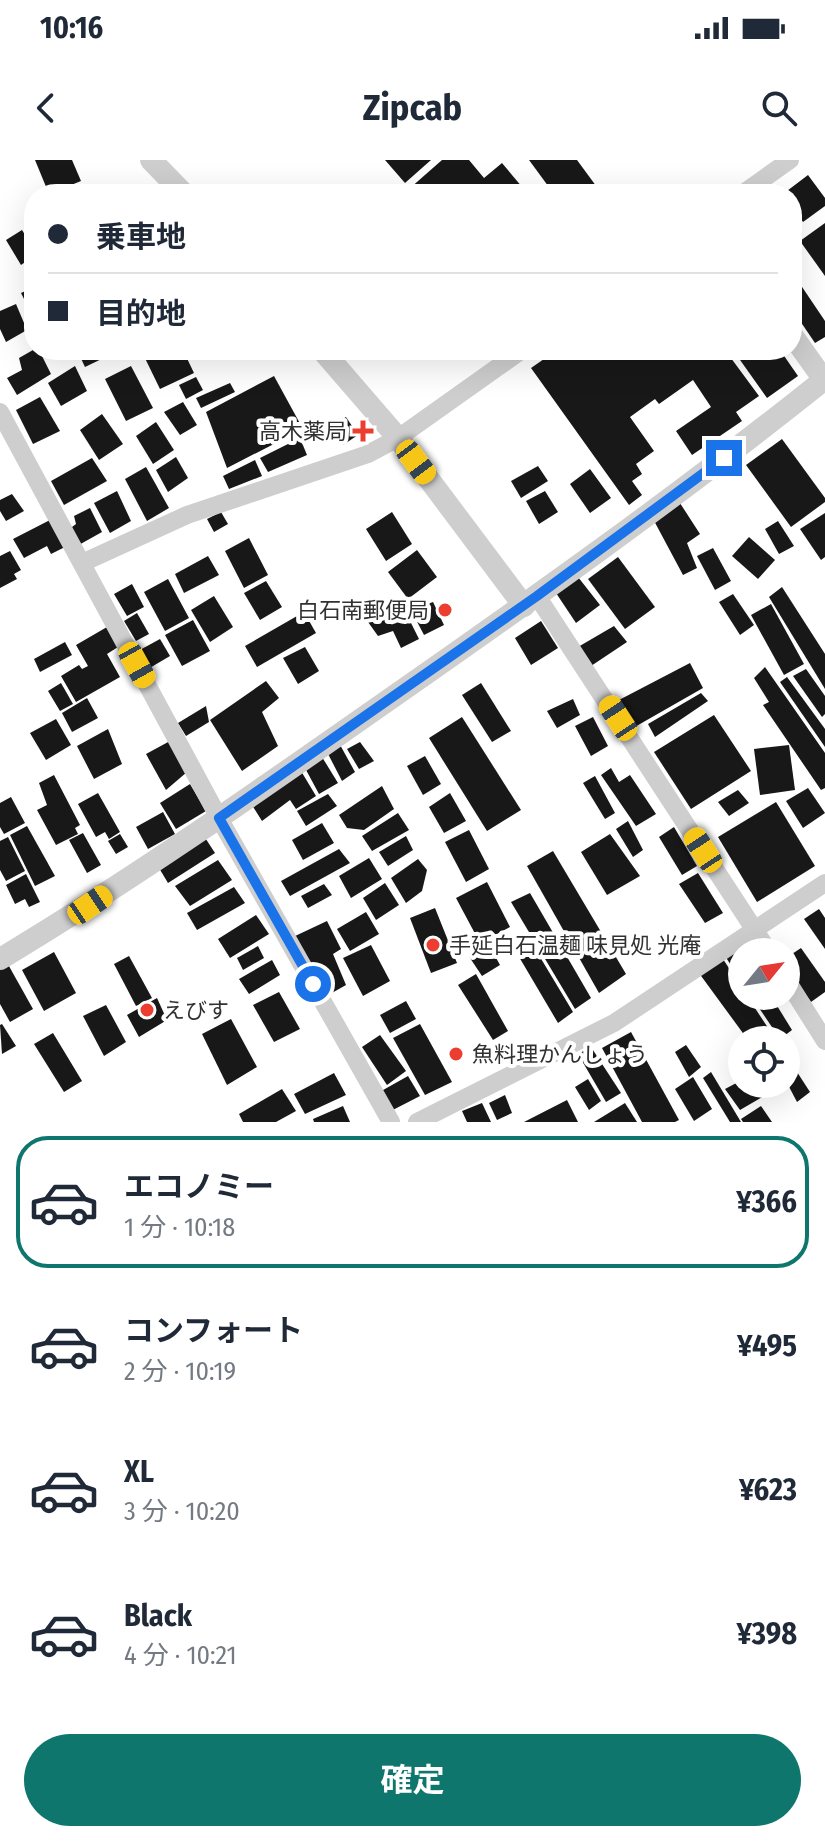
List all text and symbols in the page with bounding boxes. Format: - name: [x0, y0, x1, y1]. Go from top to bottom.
- text: 10:16: [40, 10, 103, 46]
- icon: back: [24, 86, 68, 130]
- text: Zipcab: [363, 86, 462, 130]
- icon: search: [757, 86, 801, 130]
- text: 乗車地: [96, 219, 186, 255]
- text: 目的地: [96, 296, 186, 332]
- place label: 高木薬局: [259, 418, 347, 445]
- marker: 高木薬局: [354, 422, 372, 440]
- car: [392, 436, 440, 488]
- route end: [706, 440, 742, 476]
- place label: 白石南郵便局: [297, 597, 429, 624]
- marker: 白石南郵便局: [436, 601, 454, 619]
- car: [115, 638, 159, 692]
- car: [595, 691, 641, 745]
- car: [680, 823, 726, 877]
- car: [63, 882, 117, 928]
- place label: 手延白石温麺 味見処 光庵: [449, 932, 701, 959]
- marker: 手延白石温麺 味見処 光庵: [424, 936, 442, 954]
- north arrow: [728, 938, 800, 1010]
- map controls: [728, 938, 800, 1098]
- route start: [295, 966, 331, 1002]
- place label: えびす: [163, 997, 229, 1024]
- marker: えびす: [138, 1001, 156, 1019]
- button: locate: [728, 1026, 800, 1098]
- place label: 魚料理かんしょう: [472, 1041, 648, 1068]
- marker: 魚料理かんしょう: [447, 1045, 465, 1063]
- icon: car: [28, 1166, 100, 1238]
- text: エコノミー: [124, 1169, 274, 1205]
- text: ¥366: [736, 1184, 797, 1220]
- text: 1 分 · 10:18: [124, 1212, 235, 1243]
- icon: car: [28, 1310, 100, 1382]
- text: コンフォート: [124, 1313, 303, 1349]
- text: ¥495: [737, 1328, 797, 1364]
- text: 2 分 · 10:19: [124, 1356, 236, 1387]
- icon: car: [28, 1454, 100, 1526]
- text: XL: [124, 1454, 154, 1490]
- text: ¥623: [739, 1472, 797, 1508]
- text: 3 分 · 10:20: [124, 1496, 240, 1527]
- icon: car: [28, 1598, 100, 1670]
- text: Black: [124, 1598, 192, 1634]
- text: ¥398: [737, 1616, 797, 1652]
- text: 4 分 · 10:21: [124, 1640, 237, 1671]
- button: 確定: [24, 1734, 801, 1826]

